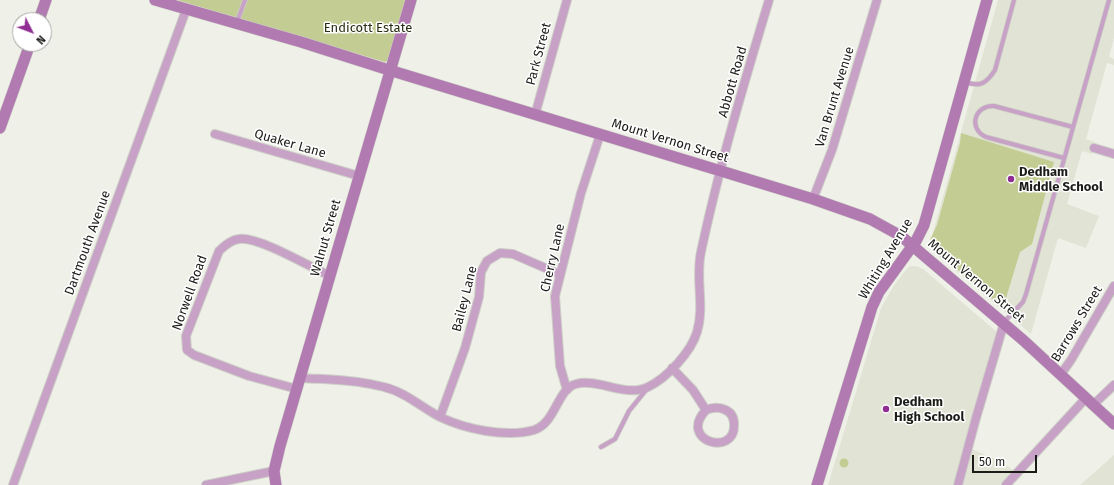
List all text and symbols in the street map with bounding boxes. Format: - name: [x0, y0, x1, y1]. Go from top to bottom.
- north arrow: [12, 12, 52, 52]
- park label: Endicott Estate: [324, 20, 412, 36]
- street label: Park Street: [523, 21, 555, 87]
- text: N: [33, 33, 48, 47]
- street label: Abbott Road: [715, 45, 751, 119]
- street label: Van Brunt Avenue: [812, 45, 858, 149]
- street label: Mount Vernon Street: [610, 116, 730, 166]
- street label: Quaker Lane: [252, 126, 328, 162]
- place label: Dedham Middle School: [1019, 164, 1103, 195]
- marker: Dedham Middle School: [1006, 174, 1016, 184]
- street label: Dartmouth Avenue: [62, 189, 114, 297]
- street label: Walnut Street: [308, 198, 344, 278]
- street label: Whiting Avenue: [856, 216, 916, 302]
- street label: Cherry Lane: [538, 222, 568, 294]
- street label: Mount Vernon Street: [924, 236, 1028, 326]
- street label: Norwell Road: [169, 253, 211, 333]
- street label: Bailey Lane: [449, 264, 481, 334]
- street label: Barrows Street: [1048, 283, 1106, 365]
- place label: Dedham High School: [894, 394, 964, 425]
- marker: Dedham High School: [881, 404, 891, 414]
- scale bar: [974, 447, 1039, 473]
- text: 50 m: [979, 455, 1005, 469]

